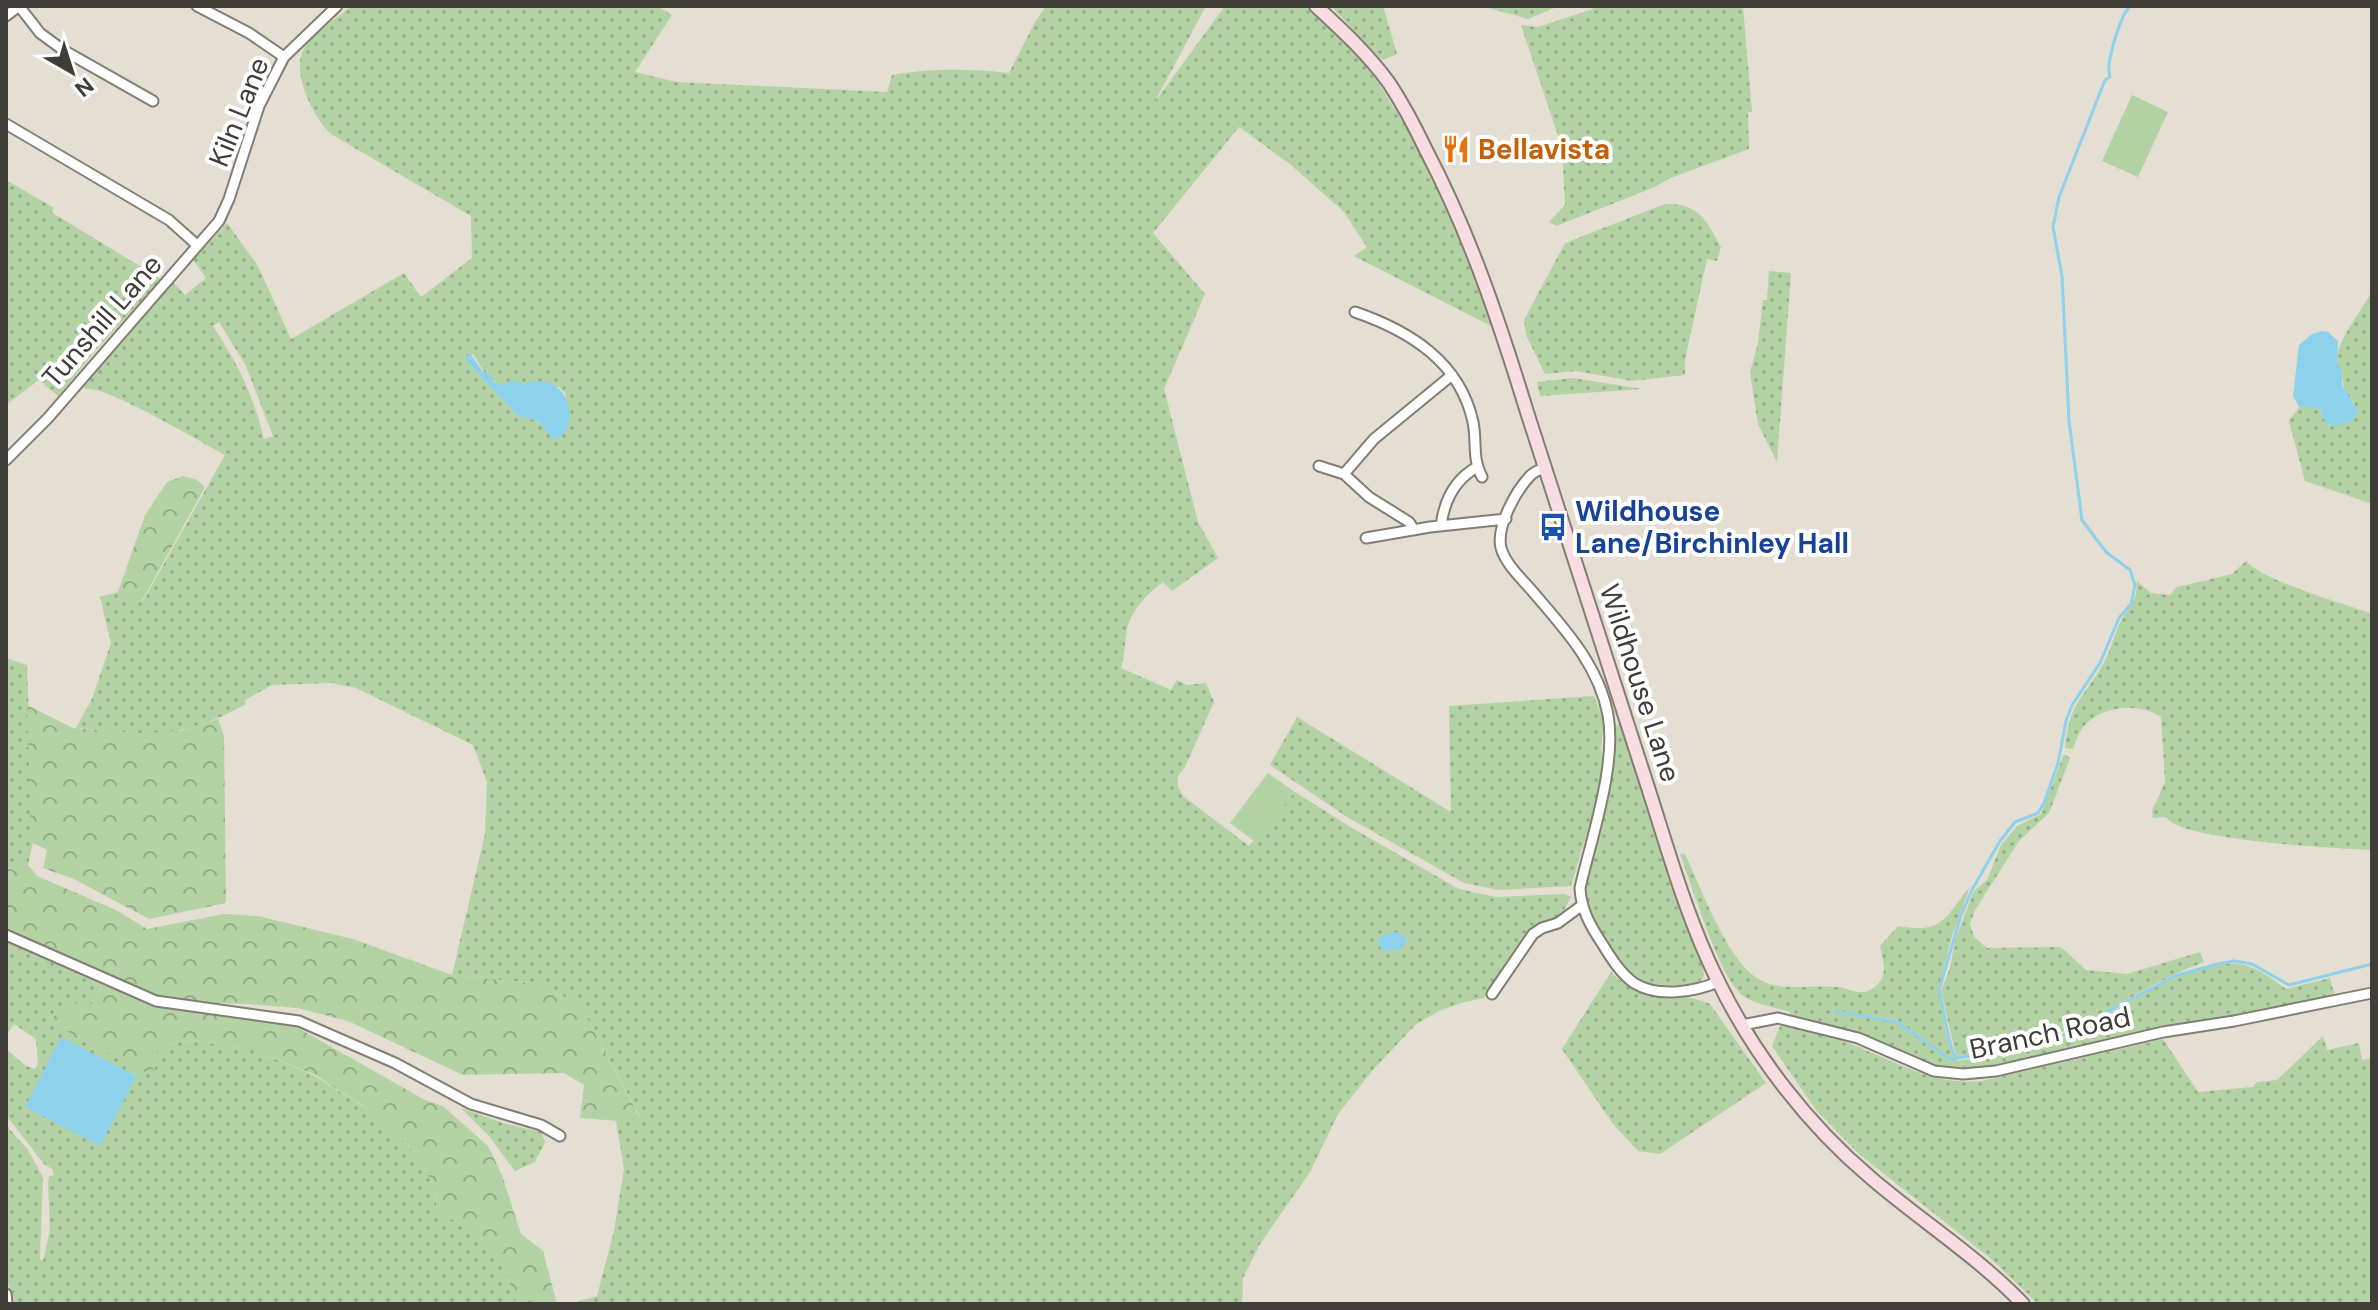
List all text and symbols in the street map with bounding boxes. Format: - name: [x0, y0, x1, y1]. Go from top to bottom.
- north arrow: [32, 32, 112, 112]
- street label: Kiln Lane: [200, 52, 278, 172]
- text: N: [69, 71, 100, 103]
- place label: Bellavista: [1478, 131, 1610, 168]
- restaurant icon: Bellavista: [1441, 134, 1471, 164]
- street label: Tunshill Lane: [34, 247, 170, 395]
- place label: Wildhouse Lane/Birchinley Hall: [1575, 493, 1849, 562]
- bus stop icon: Wildhouse Lane/Birchinley Hall: [1538, 512, 1568, 542]
- street label: Wildhouse Lane: [1591, 579, 1689, 787]
- street label: Branch Road: [1966, 998, 2134, 1068]

